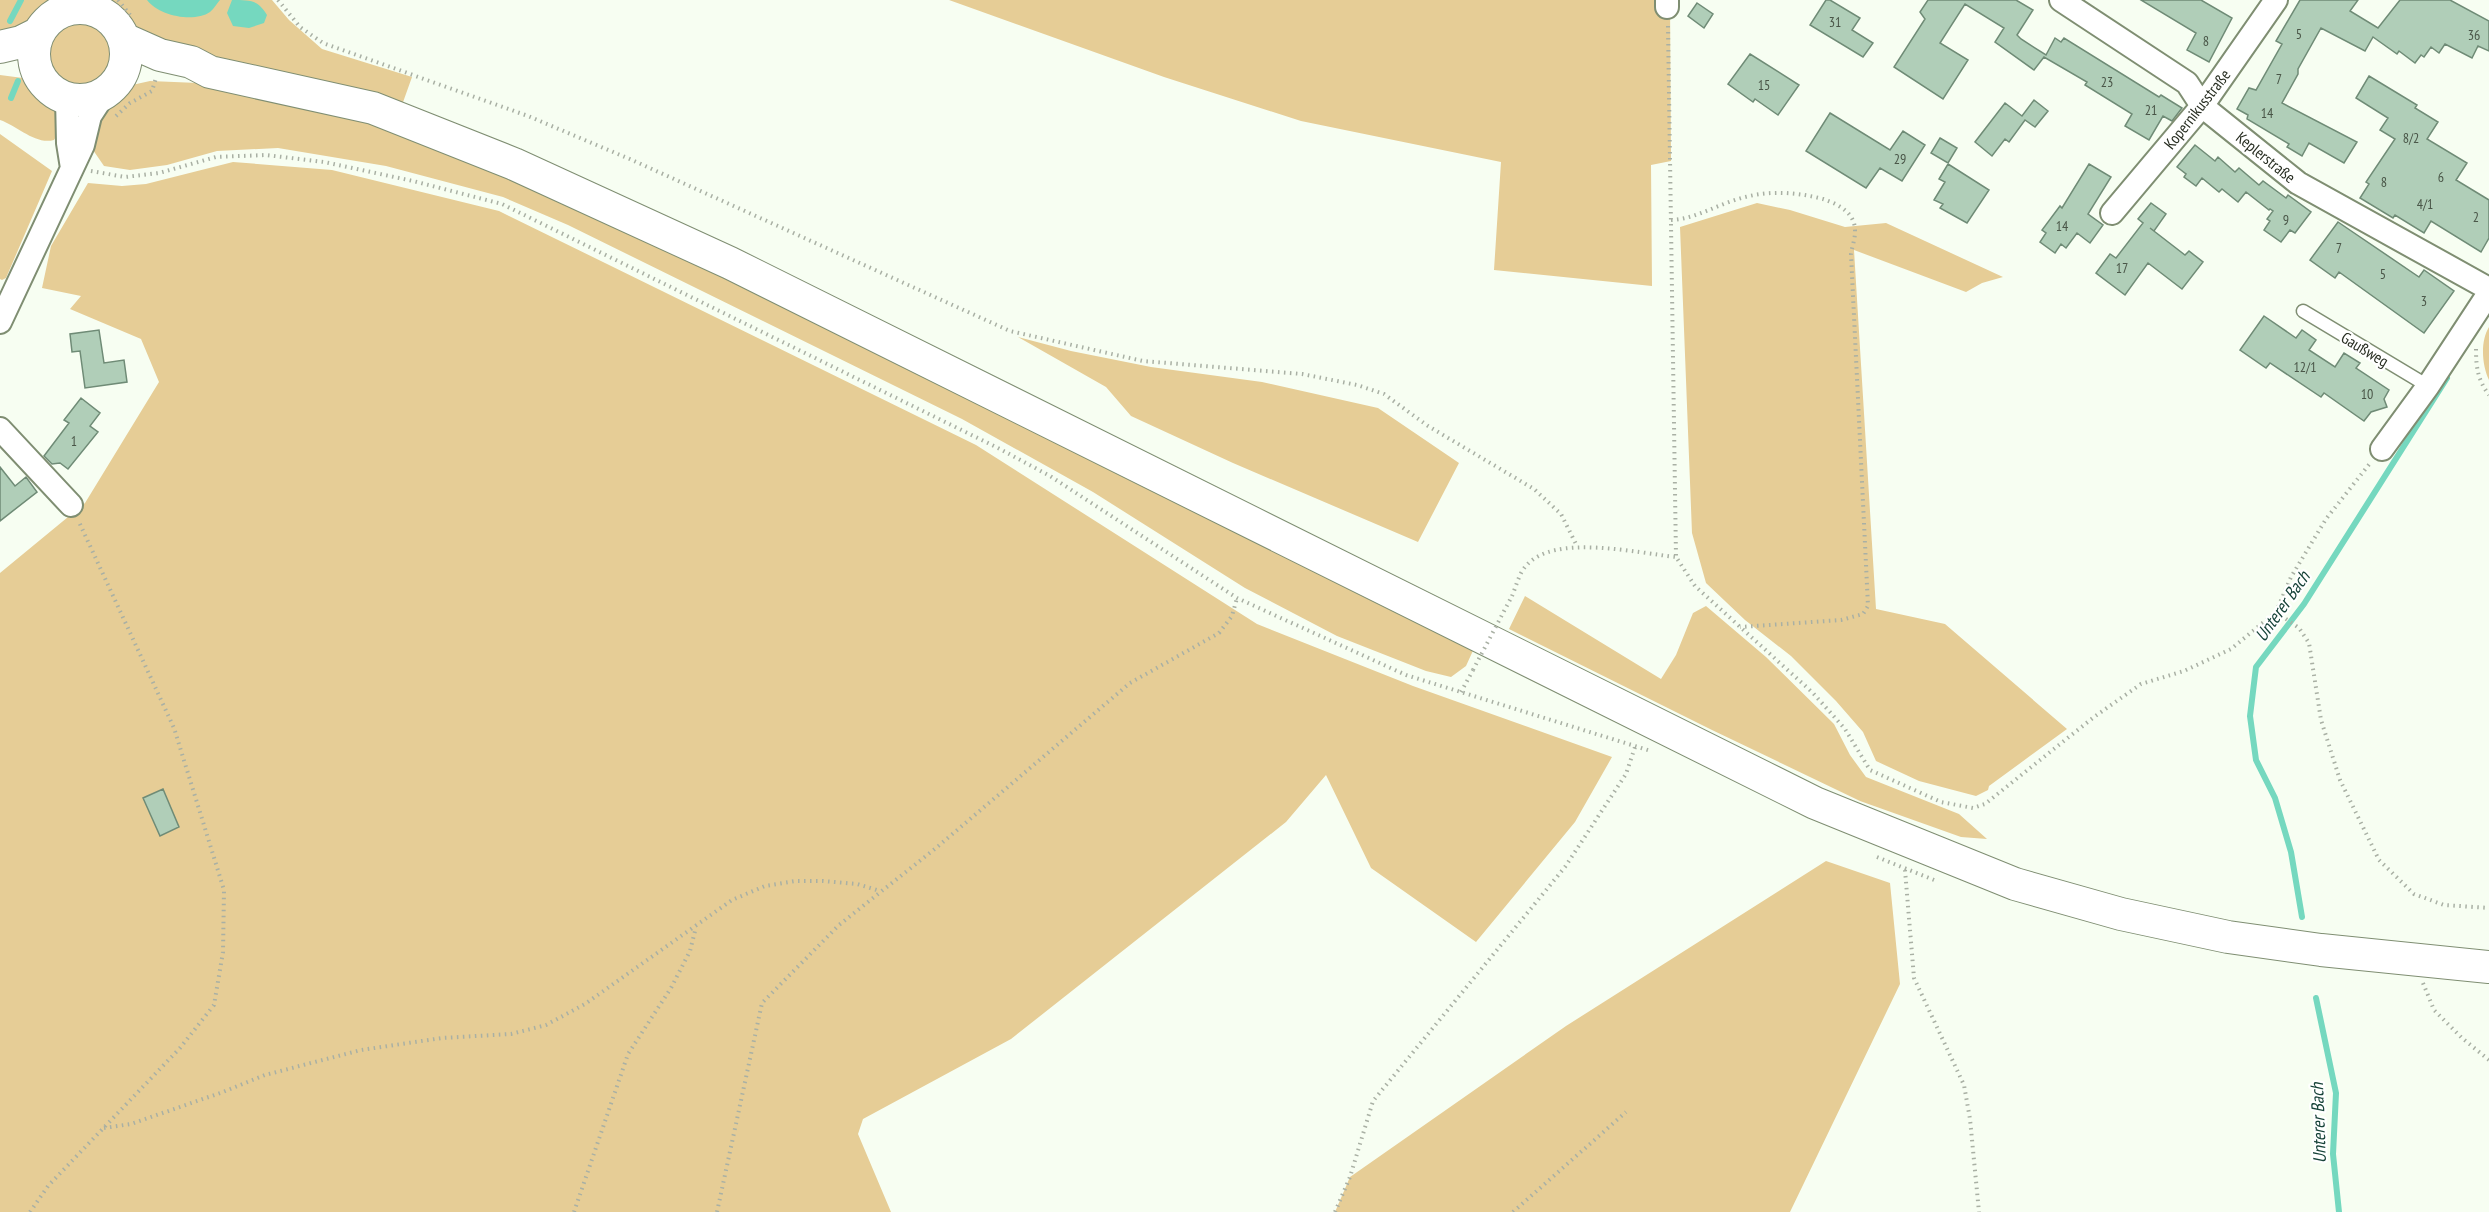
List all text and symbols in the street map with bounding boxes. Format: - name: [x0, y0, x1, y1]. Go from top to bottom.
- house number: 31: [1829, 13, 1841, 31]
- house number: 5: [2296, 25, 2302, 43]
- house number: 36: [2468, 26, 2480, 44]
- house number: 8: [2203, 32, 2209, 50]
- street label: Kopernikusstraße: [2160, 65, 2234, 153]
- house number: 7: [2276, 70, 2282, 88]
- house number: 23: [2101, 73, 2113, 91]
- house number: 15: [1758, 76, 1770, 94]
- house number: 21: [2145, 101, 2157, 119]
- house number: 14: [2261, 104, 2274, 122]
- street label: Keplerstraße: [2232, 127, 2300, 187]
- house number: 8/2: [2403, 129, 2419, 147]
- house number: 29: [1894, 150, 1906, 168]
- house number: 6: [2438, 168, 2444, 186]
- house number: 8: [2381, 173, 2387, 191]
- house number: 4/1: [2417, 195, 2433, 213]
- house number: 2: [2473, 208, 2479, 226]
- house number: 9: [2283, 211, 2289, 229]
- house number: 14: [2056, 217, 2069, 235]
- house number: 7: [2336, 239, 2342, 257]
- house number: 17: [2116, 259, 2128, 277]
- house number: 5: [2380, 265, 2386, 283]
- house number: 3: [2421, 292, 2427, 310]
- street label: Gaußweg: [2338, 327, 2392, 371]
- house number: 12/1: [2293, 358, 2317, 376]
- house number: 10: [2361, 385, 2373, 403]
- house number: 1: [71, 432, 77, 450]
- water label: Unterer Bach: [2249, 565, 2315, 646]
- water label: Unterer Bach: [2305, 1081, 2331, 1164]

